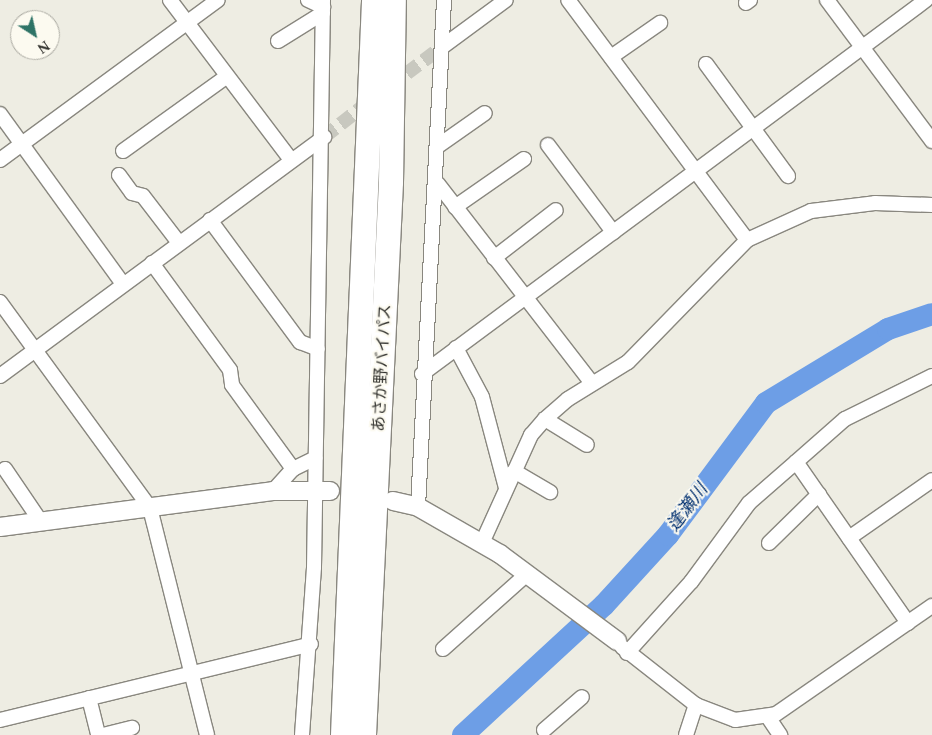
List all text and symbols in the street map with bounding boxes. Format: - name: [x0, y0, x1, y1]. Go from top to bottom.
- north arrow: [10, 10, 60, 60]
- text: N: [33, 35, 54, 59]
- street label: あさか野バイパス: [369, 304, 395, 432]
- water label: 逢瀬川: [663, 480, 713, 536]

